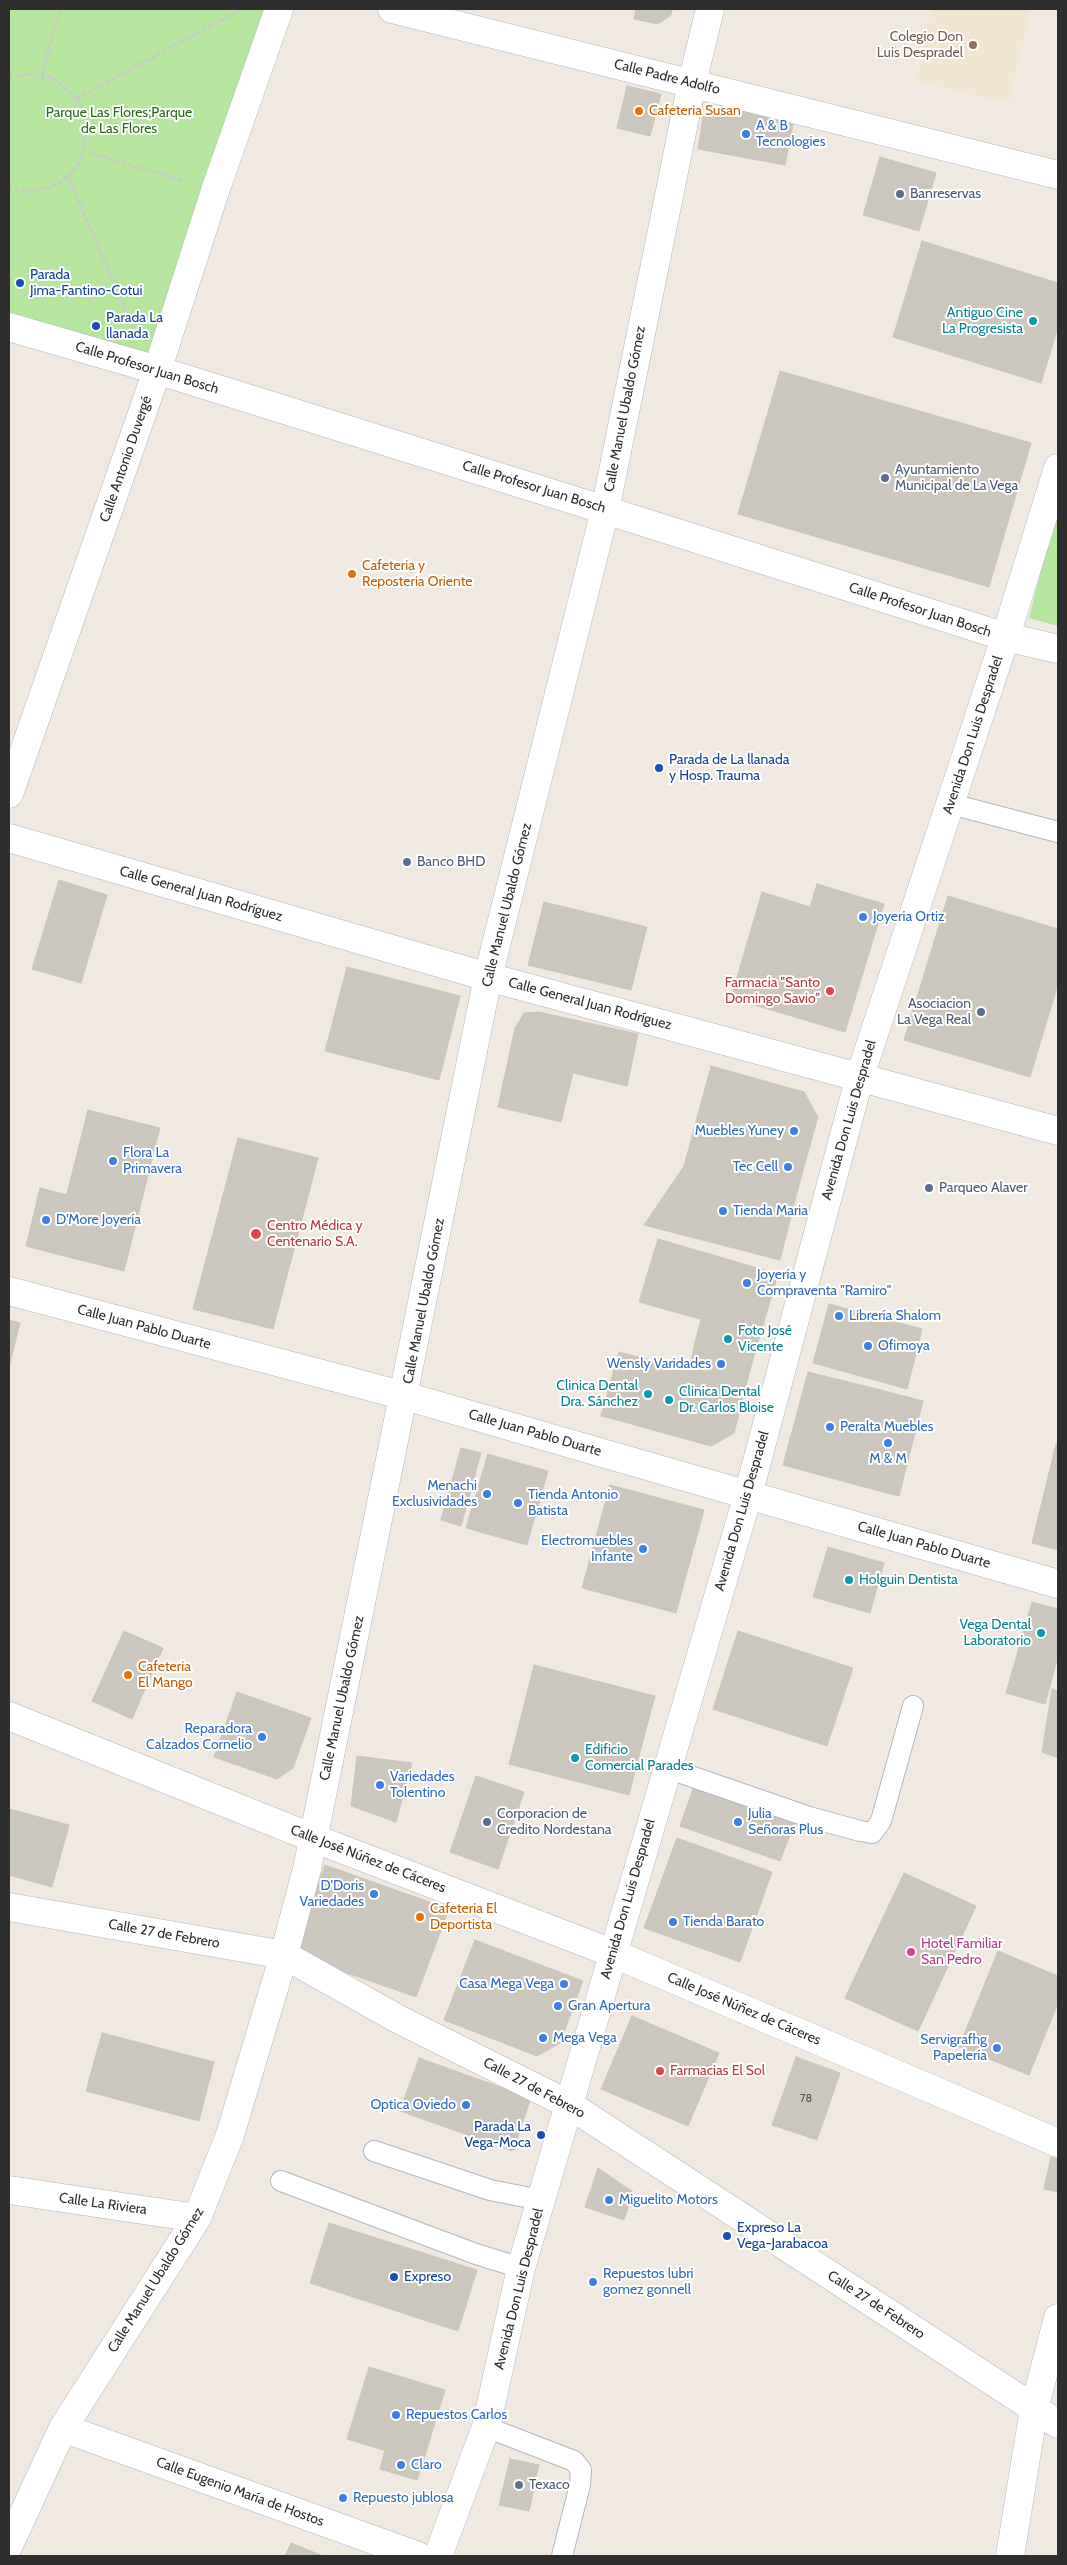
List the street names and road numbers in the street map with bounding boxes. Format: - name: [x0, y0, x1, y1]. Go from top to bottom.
- street label: Calle Padre Adolfo: [612, 56, 722, 98]
- street label: Calle Manuel Ubaldo Gómez: [601, 325, 649, 493]
- street label: Calle Profesor Juan Bosch: [73, 338, 221, 398]
- street label: Calle Antonio Duvergé: [97, 394, 155, 524]
- street label: Calle Profesor Juan Bosch: [460, 457, 608, 517]
- street label: Calle Profesor Juan Bosch: [847, 579, 993, 641]
- street label: Avenida Don Luis Despradel: [939, 654, 1007, 816]
- street label: Calle Manuel Ubaldo Gómez: [478, 821, 536, 989]
- street label: Calle General Juan Rodríguez: [118, 863, 284, 925]
- street label: Calle General Juan Rodríguez: [506, 974, 674, 1034]
- street label: Avenida Don Luis Despradel: [818, 1038, 880, 1202]
- street label: Calle Manuel Ubaldo Gómez: [400, 1217, 448, 1385]
- street label: Calle Juan Pablo Duarte: [75, 1301, 213, 1353]
- street label: Calle Juan Pablo Duarte: [467, 1406, 603, 1460]
- street label: Avenida Don Luis Despradel: [711, 1429, 773, 1593]
- street label: Calle Juan Pablo Duarte: [856, 1518, 992, 1572]
- street label: Calle Manuel Ubaldo Gómez: [316, 1614, 368, 1782]
- street label: Avenida Don Luis Despradel: [597, 1817, 659, 1981]
- street label: Calle José Núñez de Cáceres: [288, 1822, 448, 1896]
- street label: Calle 27 de Febrero: [107, 1916, 221, 1952]
- street label: Calle José Núñez de Cáceres: [665, 1969, 823, 2049]
- street label: Calle 27 de Febrero: [480, 2054, 588, 2122]
- street label: Calle La Riviera: [58, 2190, 148, 2218]
- street label: Calle Manuel Ubaldo Gómez: [104, 2204, 208, 2356]
- street label: Avenida Don Luis Despradel: [491, 2207, 547, 2371]
- street label: Calle 27 de Febrero: [824, 2267, 928, 2343]
- street label: Calle Eugenio María de Hostos: [154, 2454, 326, 2530]

